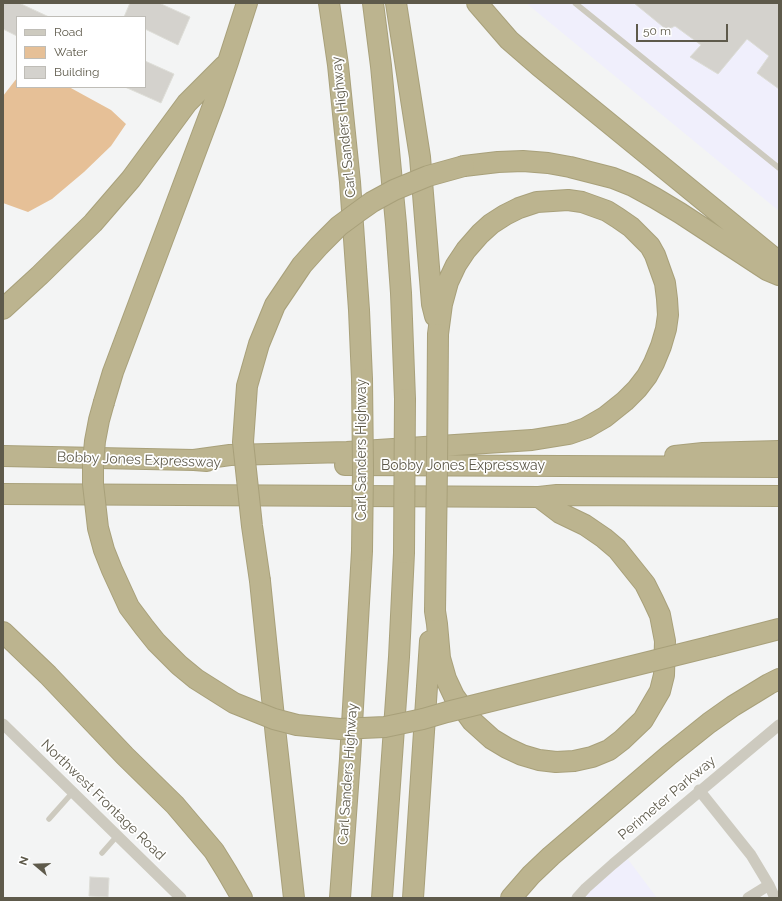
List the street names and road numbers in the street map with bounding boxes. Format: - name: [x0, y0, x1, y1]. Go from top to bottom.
- street label: Carl Sanders Highway: [328, 55, 360, 199]
- street label: Carl Sanders Highway: [354, 379, 370, 521]
- street label: Bobby Jones Expressway: [57, 449, 221, 471]
- street label: Bobby Jones Expressway: [381, 458, 545, 474]
- street label: Carl Sanders Highway: [335, 702, 361, 846]
- street label: Northwest Frontage Road: [37, 736, 169, 864]
- street label: Perimeter Parkway: [615, 752, 719, 844]

